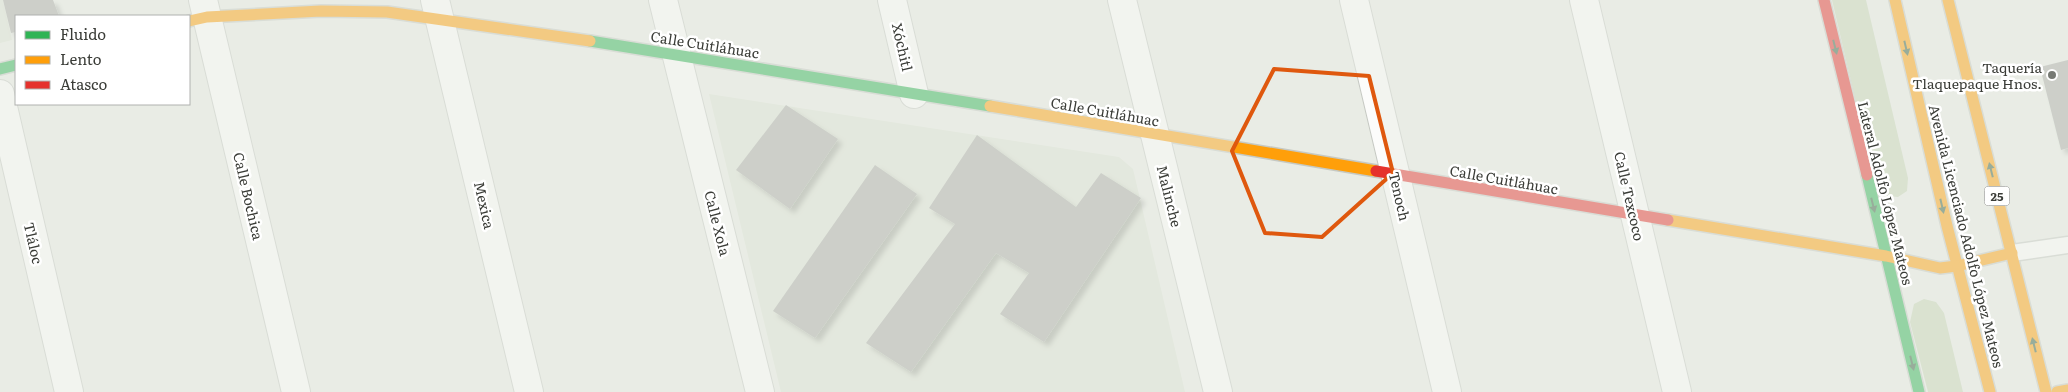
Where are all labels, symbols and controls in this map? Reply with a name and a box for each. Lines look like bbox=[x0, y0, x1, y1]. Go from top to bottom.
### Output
legend bbox=[15, 15, 190, 105]
street label: Xóchitl bbox=[888, 21, 918, 73]
text: Fluido bbox=[60, 22, 106, 45]
street label: Calle Cuitláhuac bbox=[649, 26, 761, 62]
one-way arrow bbox=[1831, 40, 1839, 55]
one-way arrow bbox=[1902, 40, 1910, 55]
text: Lento bbox=[60, 47, 102, 70]
place label: Taquería Tlaquepaque Hnos. bbox=[1912, 57, 2042, 93]
marker: Taquería Tlaquepaque Hnos. bbox=[2046, 69, 2058, 81]
text: Atasco bbox=[60, 72, 107, 95]
street label: Calle Cuitláhuac bbox=[1049, 92, 1161, 130]
street label: Lateral Adolfo López Mateos bbox=[1853, 99, 1919, 287]
street label: Avenida Licenciado Adolfo López Mateos bbox=[1925, 102, 2009, 370]
street label: Calle Texcoco bbox=[1610, 149, 1650, 243]
street label: Calle Bochica bbox=[229, 150, 269, 242]
street label: Calle Cuitláhuac bbox=[1448, 160, 1560, 198]
one-way arrow bbox=[1987, 162, 1995, 177]
street label: Malinche bbox=[1153, 163, 1187, 229]
street label: Tenoch bbox=[1385, 169, 1415, 223]
street label: Mexica bbox=[470, 179, 500, 231]
road number: 25 bbox=[1984, 187, 2010, 206]
street label: Calle Xola bbox=[700, 188, 736, 258]
one-way arrow bbox=[1869, 198, 1877, 213]
one-way arrow bbox=[1938, 198, 1946, 213]
street label: Tláloc bbox=[20, 220, 48, 266]
one-way arrow bbox=[2030, 337, 2038, 352]
one-way arrow bbox=[1908, 356, 1916, 371]

